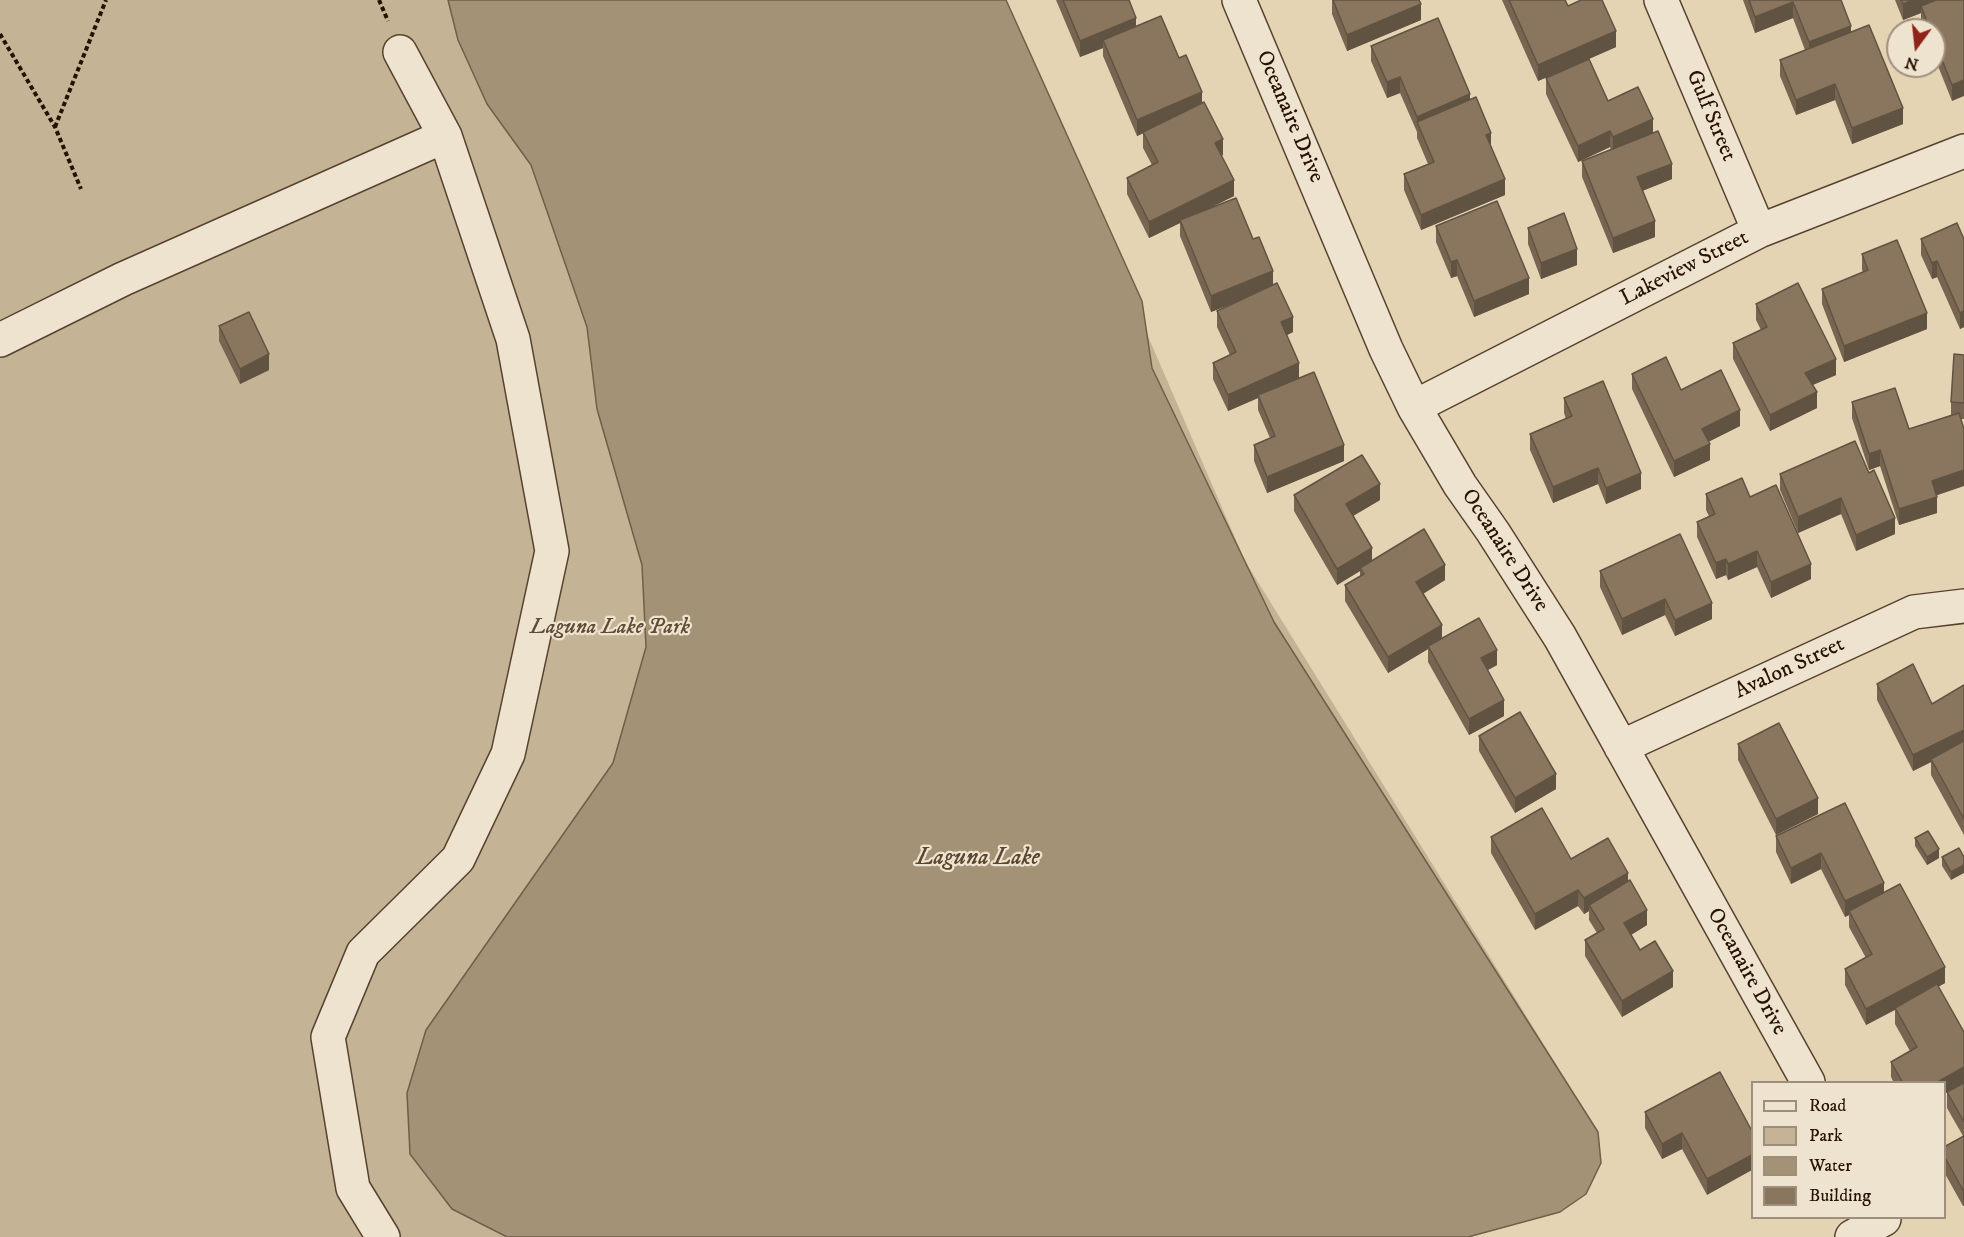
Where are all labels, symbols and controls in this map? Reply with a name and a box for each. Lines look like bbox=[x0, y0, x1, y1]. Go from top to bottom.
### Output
north arrow bbox=[1886, 18, 1946, 78]
street label: Oceanaire Drive bbox=[1249, 47, 1329, 187]
text: N bbox=[1903, 52, 1921, 75]
street label: Gulf Street bbox=[1679, 66, 1741, 166]
street label: Lakeview Street bbox=[1617, 225, 1753, 313]
street label: Oceanaire Drive bbox=[1455, 485, 1553, 617]
park label: Laguna Lake Park bbox=[530, 615, 690, 641]
street label: Avalon Street bbox=[1731, 632, 1849, 706]
water label: Laguna Lake bbox=[916, 845, 1040, 873]
street label: Oceanaire Drive bbox=[1700, 904, 1792, 1040]
legend bbox=[1751, 1081, 1946, 1219]
text: Road bbox=[1809, 1095, 1846, 1117]
text: Park bbox=[1809, 1125, 1843, 1147]
text: Water bbox=[1809, 1155, 1852, 1177]
text: Building bbox=[1809, 1185, 1871, 1207]

